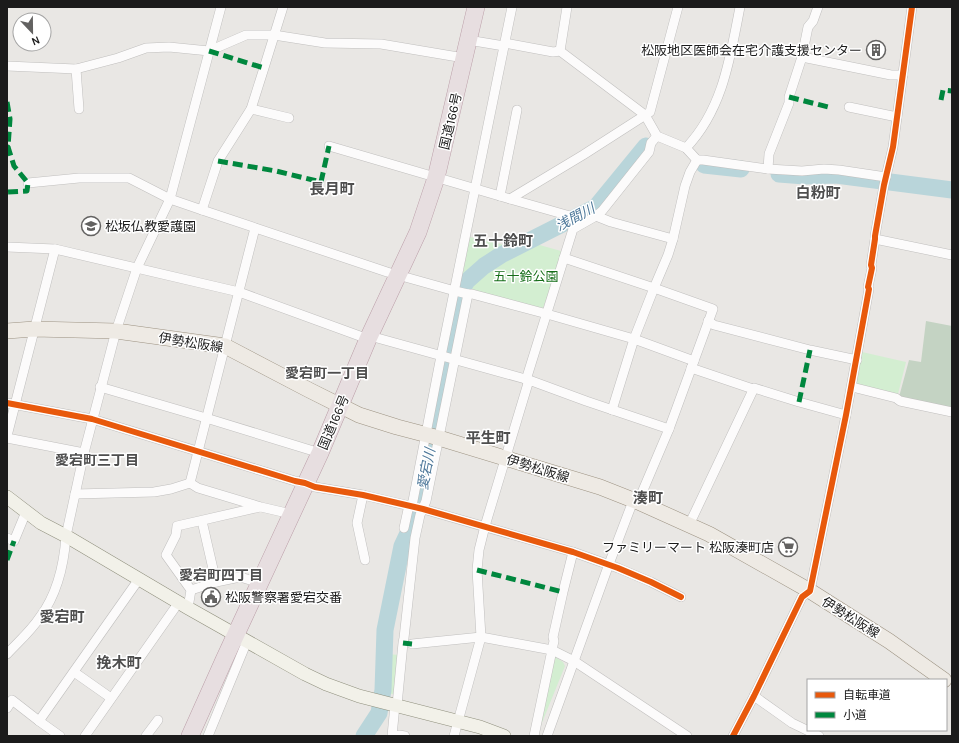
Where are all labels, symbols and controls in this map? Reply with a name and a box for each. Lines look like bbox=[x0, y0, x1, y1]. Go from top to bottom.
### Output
north arrow bbox=[12, 12, 52, 52]
text: N bbox=[29, 33, 42, 48]
building icon: 松阪地区医師会在宅介護支援センター bbox=[865, 39, 887, 61]
place label: 松阪地区医師会在宅介護支援センター bbox=[641, 43, 862, 58]
street label: 国道166号 bbox=[437, 91, 464, 151]
district label: 長月町 bbox=[309, 180, 355, 198]
district label: 白粉町 bbox=[795, 184, 841, 202]
water label: 浅間川 bbox=[553, 199, 600, 235]
school or university icon: 松坂仏教愛護園 bbox=[80, 215, 102, 237]
place label: 松坂仏教愛護園 bbox=[105, 219, 196, 234]
district label: 五十鈴町 bbox=[473, 232, 533, 250]
park label: 五十鈴公園 bbox=[493, 269, 559, 284]
street label: 伊勢松阪線 bbox=[158, 330, 224, 355]
district label: 愛宕町一丁目 bbox=[285, 365, 369, 382]
street label: 国道166号 bbox=[315, 392, 352, 452]
district label: 平生町 bbox=[465, 429, 511, 447]
water label: 愛宕川 bbox=[414, 445, 439, 491]
district label: 愛宕町三丁目 bbox=[55, 452, 139, 469]
street label: 伊勢松阪線 bbox=[505, 452, 571, 485]
district label: 湊町 bbox=[633, 489, 663, 507]
supermarket icon: ファミリーマート 松阪湊町店 bbox=[777, 536, 799, 558]
place label: ファミリーマート 松阪湊町店 bbox=[602, 540, 774, 555]
district label: 愛宕町四丁目 bbox=[179, 567, 263, 584]
public building icon: 松阪警察署愛宕交番 bbox=[200, 586, 222, 608]
place label: 松阪警察署愛宕交番 bbox=[225, 590, 342, 605]
street label: 伊勢松阪線 bbox=[819, 594, 882, 641]
district label: 愛宕町 bbox=[39, 608, 85, 626]
district label: 挽木町 bbox=[96, 654, 142, 672]
legend bbox=[807, 679, 947, 731]
text: 自転車道 bbox=[843, 688, 891, 702]
text: 小道 bbox=[843, 708, 867, 722]

